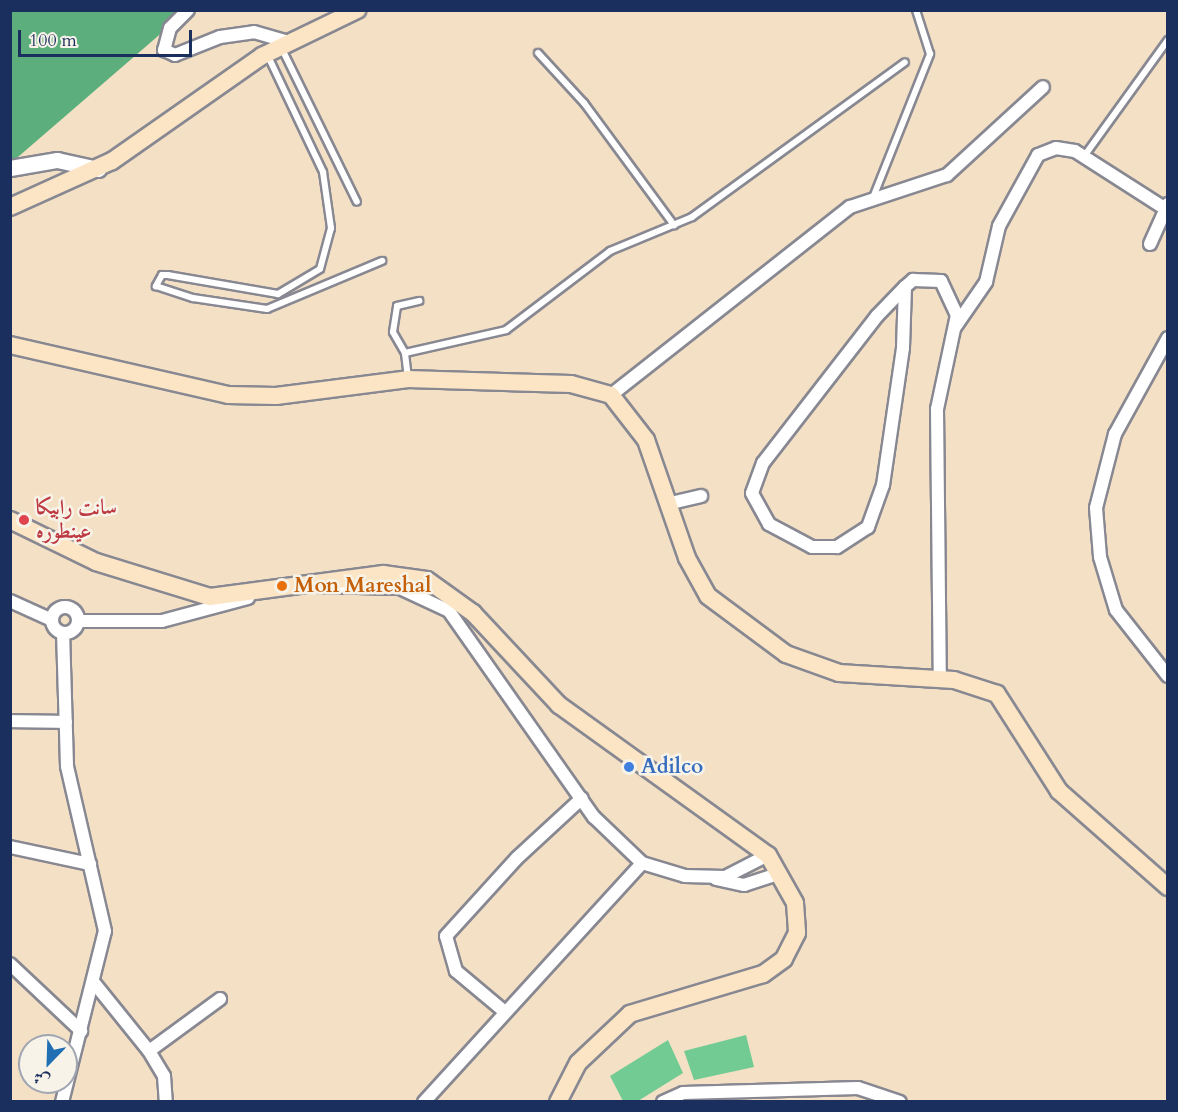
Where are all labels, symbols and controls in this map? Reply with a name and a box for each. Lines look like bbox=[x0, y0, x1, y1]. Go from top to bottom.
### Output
scale bar bbox=[21, 18, 195, 56]
text: 100 m bbox=[29, 28, 77, 53]
place label: سانت رابيكا عينطوره bbox=[36, 495, 117, 545]
marker: سانت رابيكا عينطوره bbox=[17, 513, 31, 527]
place label: Mon Mareshal bbox=[294, 573, 431, 599]
marker: Mon Mareshal bbox=[275, 579, 289, 593]
place label: Adilco bbox=[641, 754, 703, 780]
marker: Adilco bbox=[622, 760, 636, 774]
north arrow bbox=[18, 1034, 78, 1094]
text: ش bbox=[30, 1066, 53, 1092]

